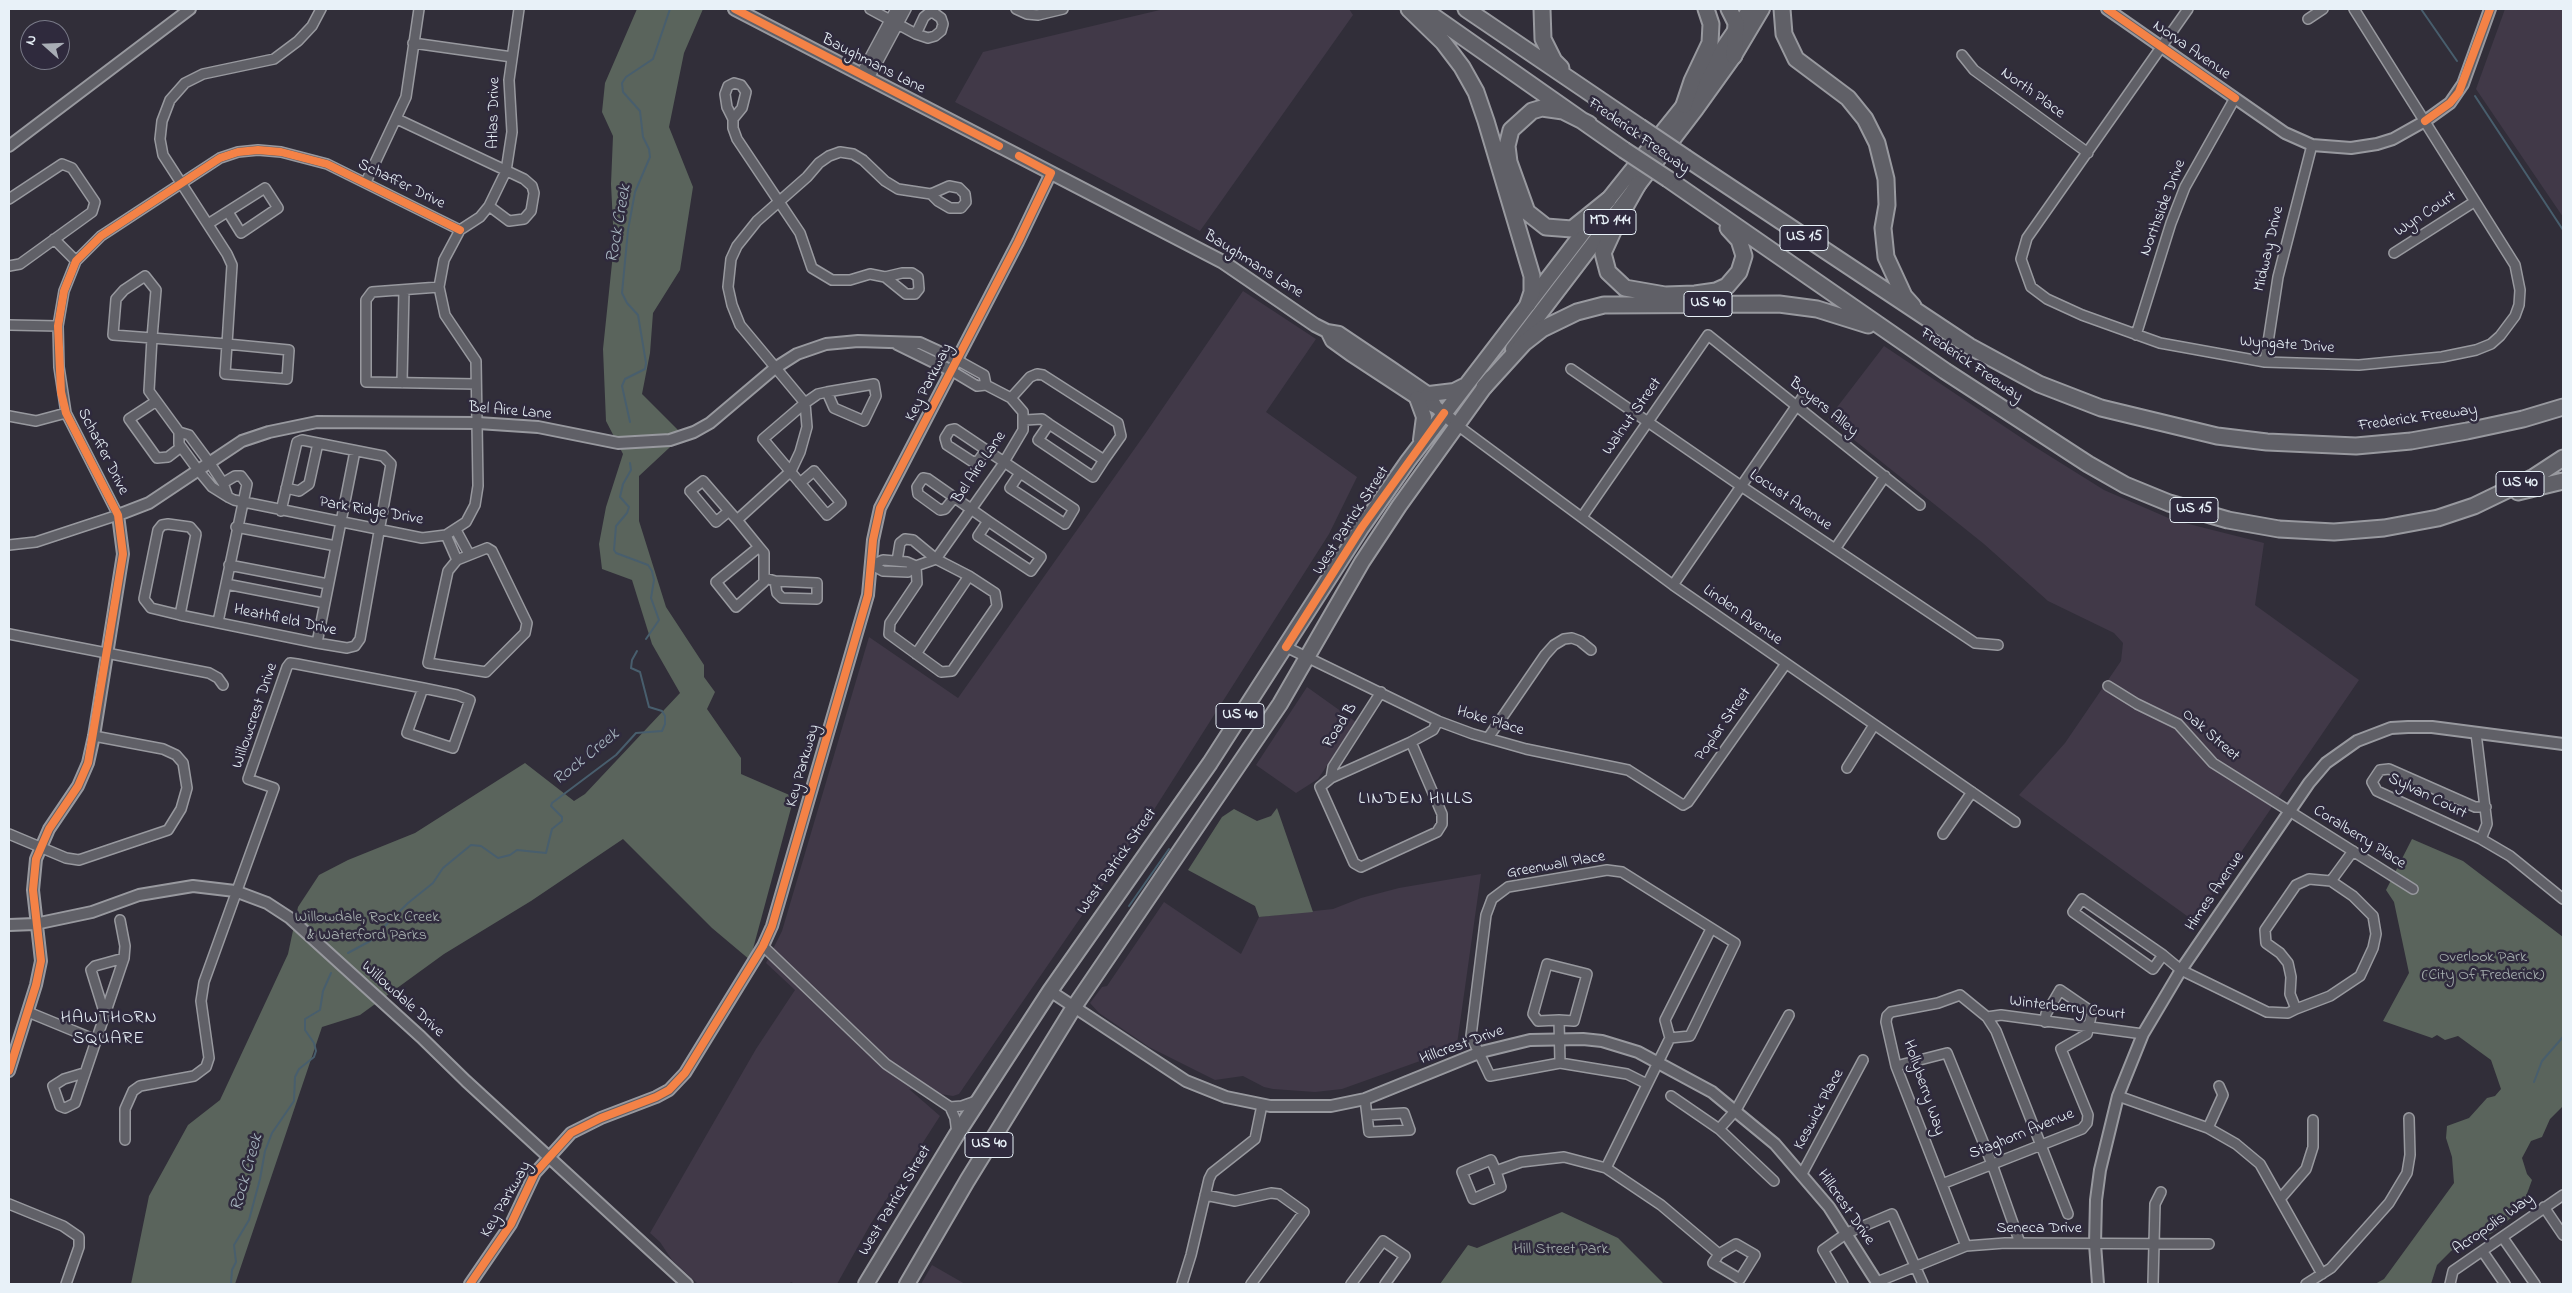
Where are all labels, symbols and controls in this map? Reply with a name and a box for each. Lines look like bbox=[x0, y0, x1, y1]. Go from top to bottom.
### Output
street label: Norva Avenue bbox=[2148, 17, 2234, 85]
north arrow bbox=[20, 20, 70, 70]
street label: Baughmans Lane bbox=[818, 31, 928, 99]
text: N bbox=[20, 32, 43, 48]
street label: North Place bbox=[1996, 64, 2068, 124]
street label: Atlas Drive bbox=[485, 77, 505, 149]
street label: Frederick Freeway bbox=[1583, 95, 1693, 179]
street label: Schaffer Drive bbox=[354, 156, 448, 214]
street label: Northside Drive bbox=[2137, 157, 2191, 259]
water label: Rock Creek bbox=[602, 183, 638, 265]
street label: Wyn Court bbox=[2392, 188, 2460, 242]
street label: Midway Drive bbox=[2251, 204, 2289, 294]
road number: MD 144 bbox=[1584, 210, 1636, 234]
road number: US 15 bbox=[1780, 226, 1828, 250]
street label: Baughmans Lane bbox=[1200, 227, 1306, 303]
road number: US 40 bbox=[1684, 292, 1732, 316]
street label: Frederick Freeway bbox=[1916, 325, 2026, 407]
street label: Wyngate Drive bbox=[2239, 333, 2335, 359]
street label: Key Parkway bbox=[902, 341, 958, 425]
street label: Walnut Street bbox=[1599, 374, 1667, 460]
street label: Boyers Alley bbox=[1784, 374, 1862, 442]
street label: Bel Aire Lane bbox=[468, 399, 552, 425]
street label: Frederick Freeway bbox=[2357, 401, 2479, 437]
street label: Schaffer Drive bbox=[72, 405, 132, 499]
street label: Bel Aire Lane bbox=[949, 428, 1011, 508]
street label: West Patrick Street bbox=[1310, 463, 1394, 579]
street label: Locust Avenue bbox=[1745, 466, 1835, 536]
road number: US 40 bbox=[2496, 472, 2544, 496]
street label: Park Ridge Drive bbox=[317, 493, 425, 531]
road number: US 15 bbox=[2170, 498, 2218, 522]
street label: Linden Avenue bbox=[1699, 582, 1785, 650]
street label: Heathfield Drive bbox=[232, 601, 338, 641]
street label: Willowcrest Drive bbox=[229, 661, 283, 771]
street label: Poplar Street bbox=[1692, 684, 1756, 766]
street label: Road B bbox=[1319, 700, 1363, 752]
street label: Hoke Place bbox=[1454, 703, 1526, 741]
road number: US 40 bbox=[1216, 704, 1264, 728]
street label: Oak Street bbox=[2177, 706, 2243, 766]
street label: Key Parkway bbox=[783, 723, 825, 809]
water label: Rock Creek bbox=[549, 725, 625, 791]
street label: Sylvan Court bbox=[2385, 770, 2469, 824]
district label: LINDEN HILLS bbox=[1357, 789, 1475, 811]
street label: Coralberry Place bbox=[2309, 802, 2409, 874]
street label: West Patrick Street bbox=[1074, 805, 1162, 919]
street label: Greenwall Place bbox=[1505, 848, 1607, 884]
street label: Himes Avenue bbox=[2182, 849, 2250, 935]
park label: Willowdale, Rock Creek & Waterford Parks bbox=[295, 908, 439, 946]
park label: Overlook Park (City Of Frederick) bbox=[2422, 948, 2544, 986]
street label: Willowdale Drive bbox=[357, 958, 447, 1042]
street label: Winterberry Court bbox=[2008, 992, 2126, 1026]
district label: HAWTHORN SQUARE bbox=[59, 1008, 159, 1050]
street label: Hillcrest Drive bbox=[1418, 1022, 1506, 1070]
street label: Hollyberry Way bbox=[1898, 1038, 1948, 1138]
street label: Keswick Place bbox=[1791, 1066, 1849, 1154]
street label: Staghorn Avenue bbox=[1967, 1105, 2077, 1165]
water label: Rock Creek bbox=[227, 1132, 269, 1214]
road number: US 40 bbox=[965, 1132, 1013, 1158]
street label: West Patrick Street bbox=[855, 1142, 937, 1260]
street label: Key Parkway bbox=[477, 1158, 537, 1242]
street label: Hillcrest Drive bbox=[1812, 1167, 1878, 1249]
street label: Acropolis Way bbox=[2450, 1190, 2538, 1260]
street label: Seneca Drive bbox=[1996, 1219, 2082, 1239]
park label: Hill Street Park bbox=[1514, 1240, 1608, 1260]

